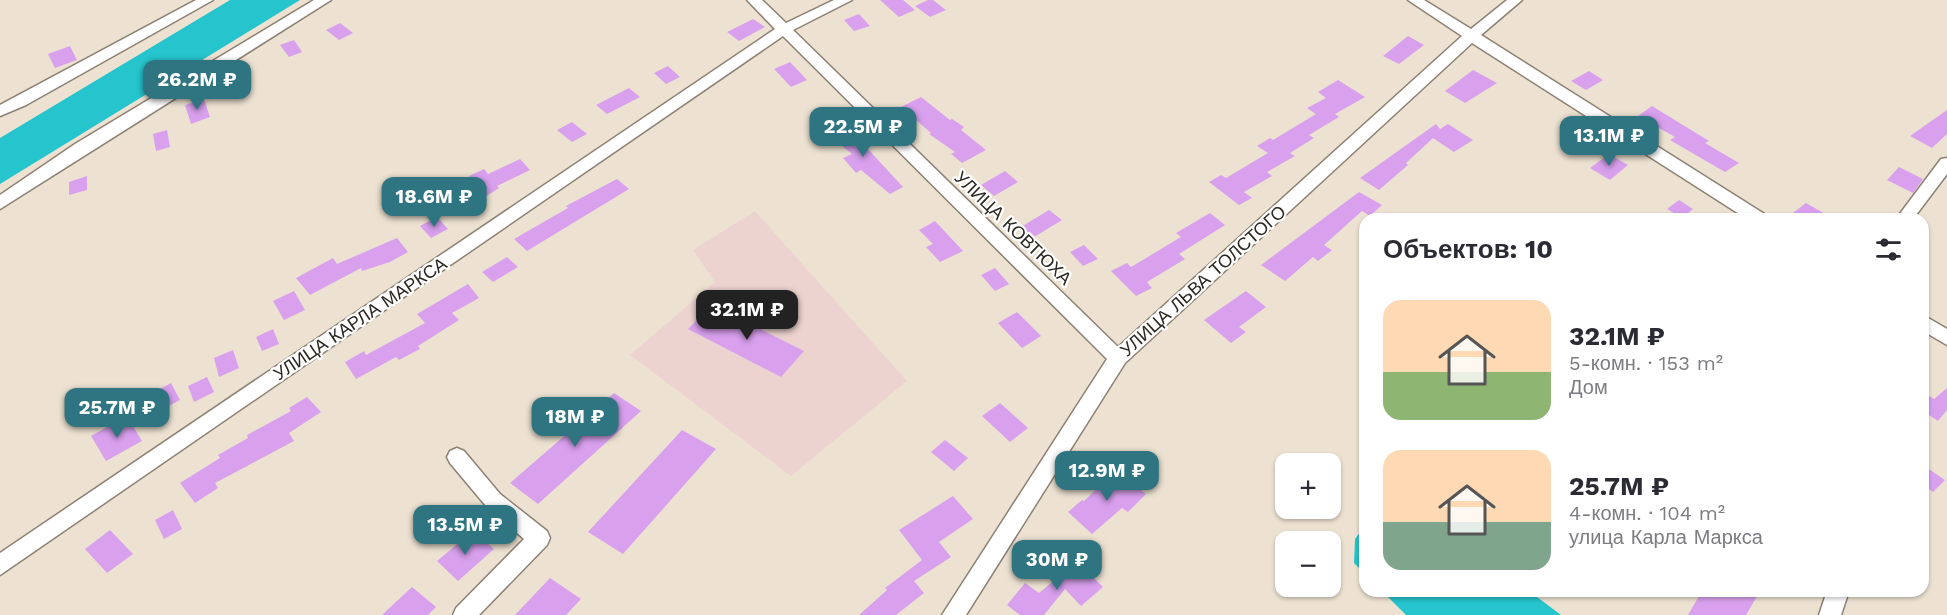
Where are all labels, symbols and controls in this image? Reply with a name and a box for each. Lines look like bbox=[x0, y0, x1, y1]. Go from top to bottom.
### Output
pin: 26.2M ₽ bbox=[142, 60, 252, 111]
text: 26.2M ₽ bbox=[157, 67, 237, 91]
pin: 22.5M ₽ bbox=[808, 107, 918, 158]
text: 22.5M ₽ bbox=[824, 114, 902, 138]
pin: 13.1M ₽ bbox=[1554, 116, 1664, 167]
text: 13.1M ₽ bbox=[1574, 123, 1644, 147]
street label: УЛИЦА КОВТЮХА bbox=[950, 166, 1076, 289]
pin: 18.6M ₽ bbox=[379, 177, 489, 228]
text: 18.6M ₽ bbox=[396, 184, 472, 208]
street label: УЛИЦА ЛЬВА ТОЛСТОГО bbox=[1116, 201, 1290, 360]
icon: filters bbox=[1872, 233, 1905, 266]
text: Объектов: 10 bbox=[1383, 234, 1553, 264]
street label: УЛИЦА КАРЛА МАРКСА bbox=[269, 253, 450, 384]
pin: 32.1M ₽ bbox=[692, 290, 802, 341]
text: 32.1M ₽ bbox=[710, 297, 784, 321]
text: 32.1M ₽ bbox=[1569, 321, 1665, 351]
icon: home bbox=[1431, 324, 1503, 396]
text: 5-комн. · 153 m² bbox=[1569, 351, 1723, 375]
text: Дом bbox=[1569, 375, 1608, 399]
pin: 25.7M ₽ bbox=[62, 388, 172, 439]
text: 25.7M ₽ bbox=[79, 395, 155, 419]
pin: 18M ₽ bbox=[533, 397, 617, 448]
text: 18M ₽ bbox=[546, 404, 604, 428]
pin: 12.9M ₽ bbox=[1052, 451, 1162, 502]
map controls bbox=[1275, 453, 1341, 597]
button: + bbox=[1275, 453, 1341, 519]
text: 12.9M ₽ bbox=[1069, 458, 1145, 482]
text: 25.7M ₽ bbox=[1569, 471, 1669, 501]
icon: home bbox=[1431, 474, 1503, 546]
text: 4-комн. · 104 m² bbox=[1569, 501, 1725, 525]
pin: 13.5M ₽ bbox=[410, 505, 520, 556]
text: 13.5M ₽ bbox=[427, 512, 503, 536]
text: улица Карла Маркса bbox=[1569, 525, 1763, 549]
button: − bbox=[1275, 531, 1341, 597]
pin: 30M ₽ bbox=[1015, 540, 1099, 591]
text: 30M ₽ bbox=[1026, 547, 1088, 571]

